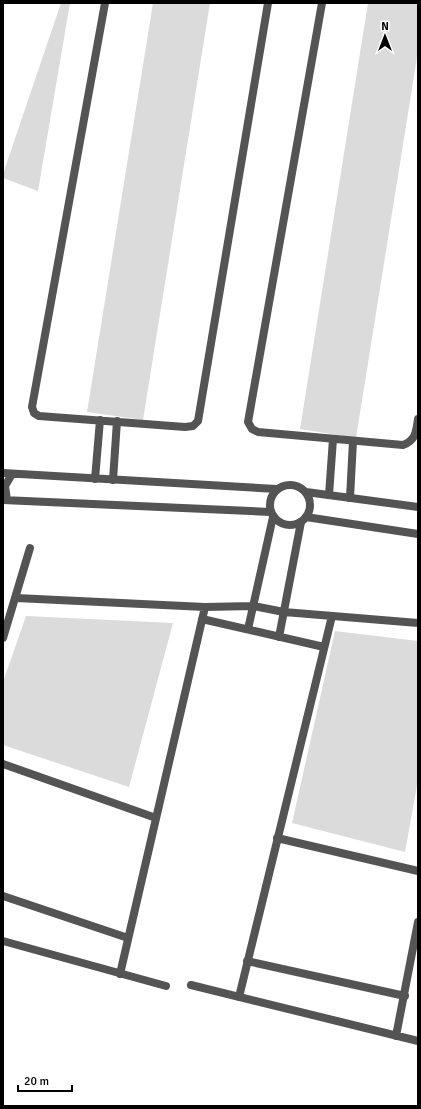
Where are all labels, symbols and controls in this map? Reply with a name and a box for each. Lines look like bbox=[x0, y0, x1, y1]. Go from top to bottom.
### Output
north arrow bbox=[365, 16, 405, 56]
text: N bbox=[381, 20, 389, 33]
scale bar bbox=[18, 1067, 72, 1093]
text: 20 m bbox=[24, 1074, 49, 1089]

